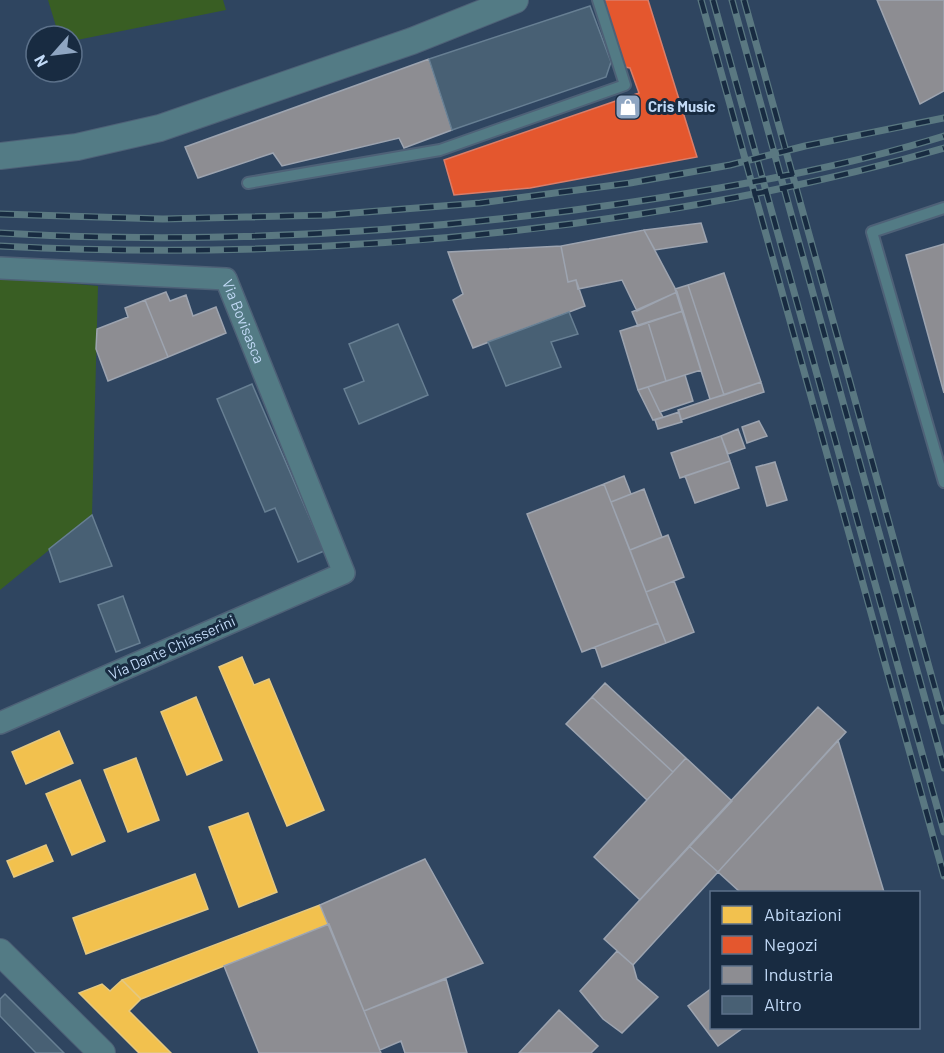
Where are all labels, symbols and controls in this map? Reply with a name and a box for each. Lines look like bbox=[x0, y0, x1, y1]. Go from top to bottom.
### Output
north arrow bbox=[24, 24, 84, 84]
text: N bbox=[29, 52, 51, 70]
shop icon: Cris Music bbox=[613, 92, 643, 122]
place label: Cris Music bbox=[648, 97, 716, 115]
street label: Via Bovisasca bbox=[219, 276, 269, 366]
street label: Via Dante Chiasserini bbox=[106, 611, 238, 683]
legend bbox=[710, 891, 920, 1029]
text: Abitazioni bbox=[764, 903, 842, 925]
text: Negozi bbox=[764, 933, 818, 955]
text: Industria bbox=[764, 963, 833, 985]
text: Altro bbox=[764, 993, 802, 1015]

